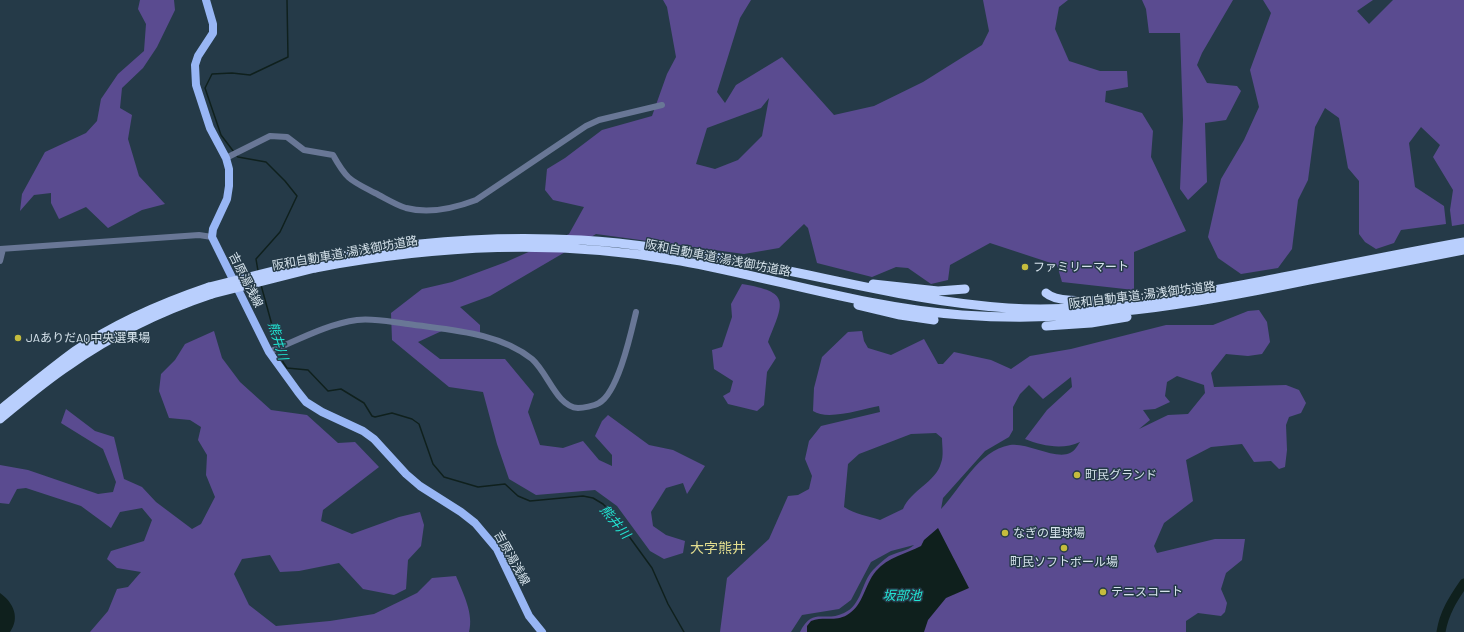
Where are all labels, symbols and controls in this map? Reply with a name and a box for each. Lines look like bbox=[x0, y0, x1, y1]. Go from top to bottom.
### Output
street label: 阪和自動車道;湯浅御坊道路 bbox=[271, 233, 419, 273]
street label: 阪和自動車道;湯浅御坊道路 bbox=[644, 237, 792, 279]
street label: 吉原湯浅線 bbox=[226, 250, 266, 310]
place label: ファミリーマート bbox=[1033, 260, 1129, 274]
marker: ファミリーマート bbox=[1020, 262, 1030, 272]
street label: 阪和自動車道;湯浅御坊道路 bbox=[1068, 279, 1216, 311]
water label: 熊井川 bbox=[265, 320, 291, 362]
place label: JAありだAQ中央選果場 bbox=[26, 331, 150, 345]
marker: JAありだAQ中央選果場 bbox=[13, 333, 23, 343]
place label: 町民グランド bbox=[1085, 468, 1157, 482]
marker: 町民グランド bbox=[1072, 470, 1082, 480]
water label: 熊井川 bbox=[596, 502, 634, 542]
place label: なぎの里球場 bbox=[1013, 526, 1085, 540]
street label: 吉原湯浅線 bbox=[491, 528, 533, 588]
marker: なぎの里球場 bbox=[1000, 528, 1010, 538]
district label: 大字熊井 bbox=[690, 540, 746, 556]
marker: 町民ソフトボール場 bbox=[1059, 543, 1069, 553]
place label: 町民ソフトボール場 bbox=[1010, 555, 1118, 569]
place label: テニスコート bbox=[1111, 585, 1183, 599]
marker: テニスコート bbox=[1098, 587, 1108, 597]
water label: 坂部池 bbox=[883, 588, 921, 604]

